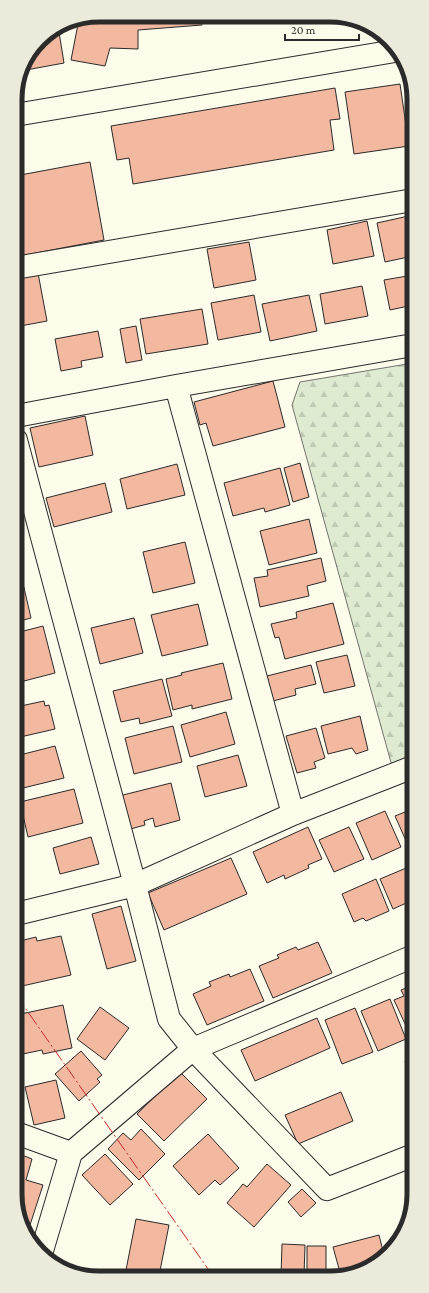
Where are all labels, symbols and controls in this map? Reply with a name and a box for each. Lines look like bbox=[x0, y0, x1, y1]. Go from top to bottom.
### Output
scale bar bbox=[285, 16, 359, 42]
text: 20 m bbox=[291, 23, 316, 37]

